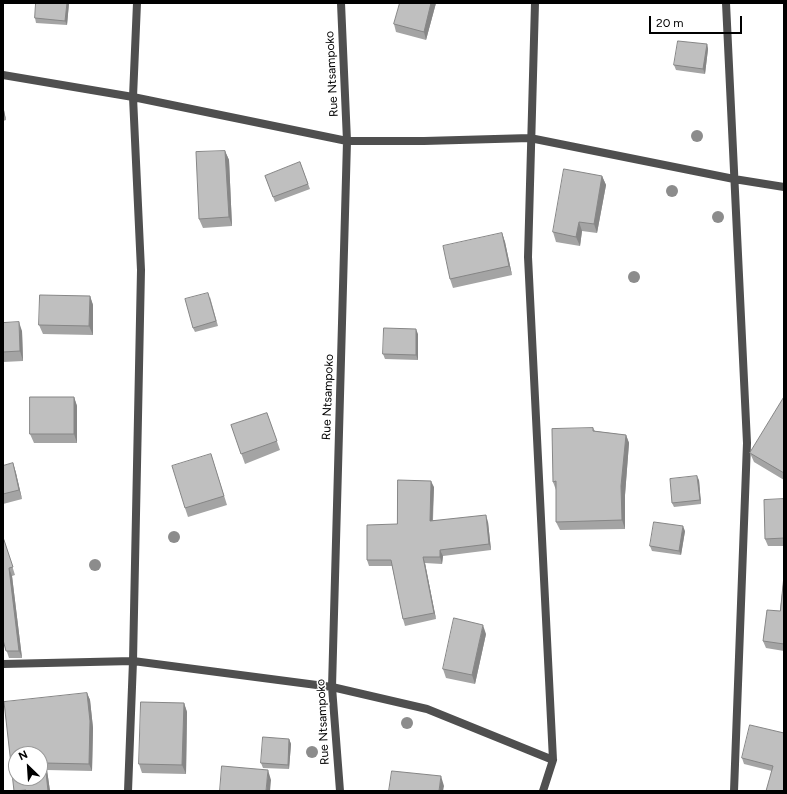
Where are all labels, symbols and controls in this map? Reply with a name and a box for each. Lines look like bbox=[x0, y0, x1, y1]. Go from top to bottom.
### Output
scale bar bbox=[651, 8, 744, 34]
text: 20 m bbox=[656, 16, 684, 30]
street label: Rue Ntsampoko bbox=[323, 31, 341, 117]
street label: Rue Ntsampoko bbox=[319, 354, 337, 440]
street label: Rue Ntsampoko bbox=[314, 679, 332, 765]
north arrow bbox=[8, 746, 48, 786]
text: N bbox=[17, 748, 30, 763]

